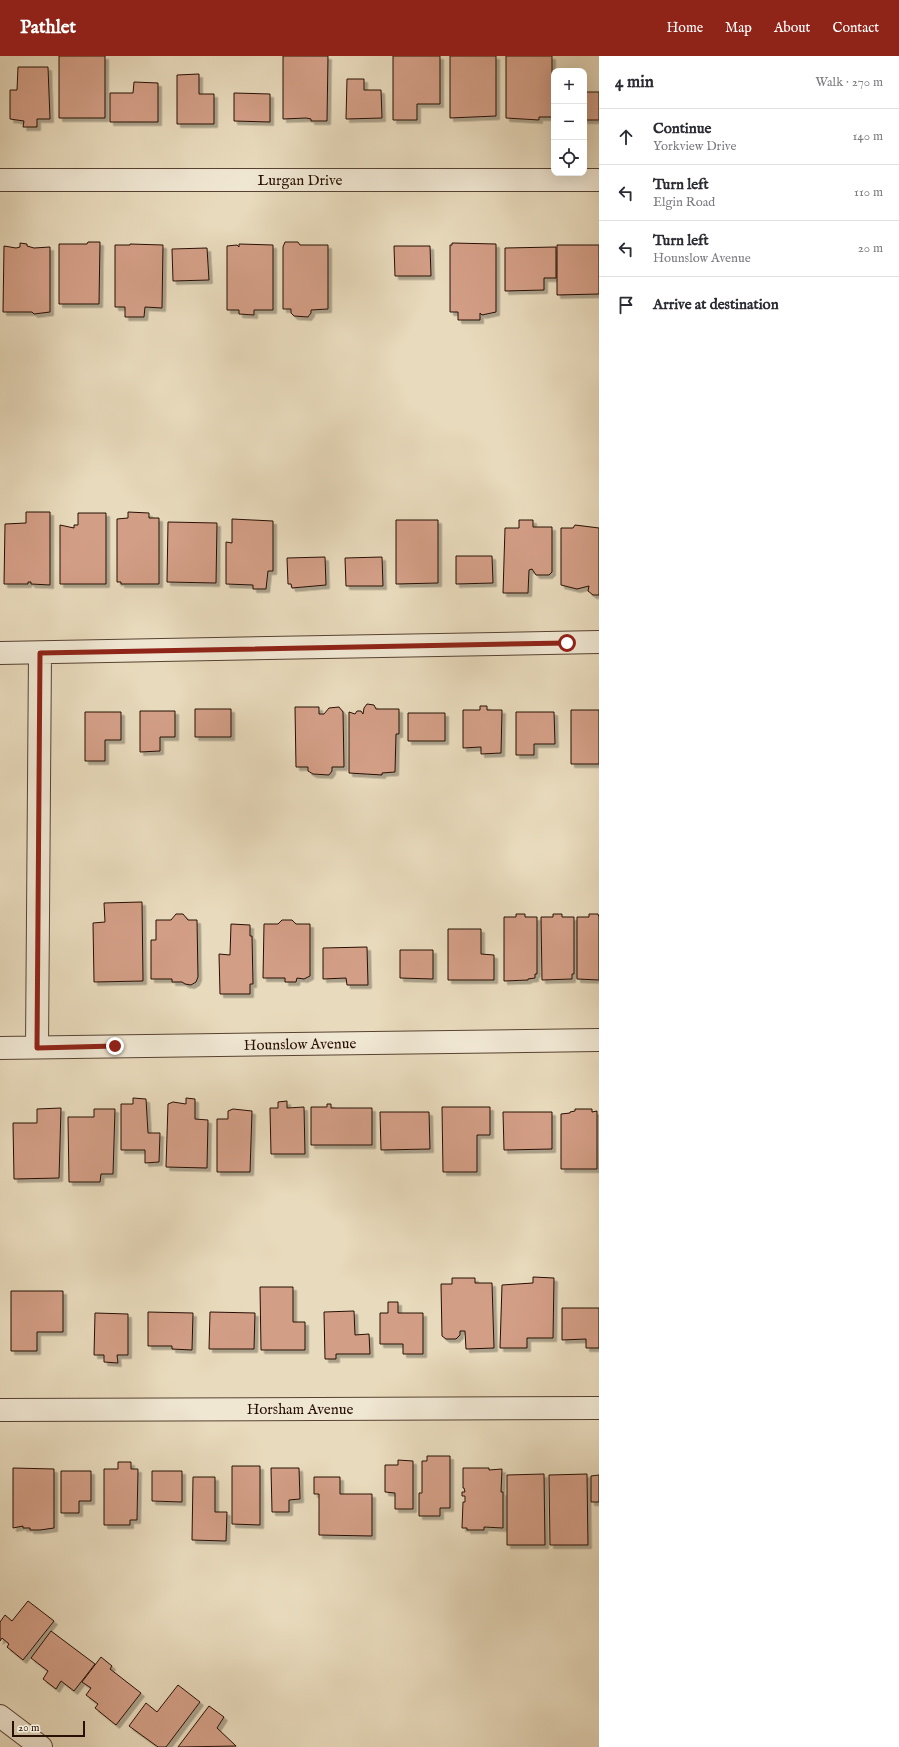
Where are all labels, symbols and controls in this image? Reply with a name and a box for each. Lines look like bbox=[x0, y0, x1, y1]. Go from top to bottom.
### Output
text: Pathlet bbox=[20, 16, 76, 40]
text: Home bbox=[667, 19, 703, 37]
text: Map bbox=[725, 19, 752, 37]
text: About bbox=[774, 19, 810, 37]
text: Contact bbox=[832, 19, 879, 37]
map controls bbox=[551, 68, 587, 176]
button: + bbox=[551, 68, 587, 104]
text: 4 min bbox=[615, 72, 654, 93]
text: Walk · 270 m bbox=[815, 74, 883, 91]
button: − bbox=[551, 104, 587, 140]
text: Continue bbox=[653, 119, 711, 138]
icon: ahead bbox=[615, 126, 637, 148]
text: 140 m bbox=[853, 128, 883, 145]
text: Yorkview Drive bbox=[653, 138, 736, 155]
button: locate bbox=[551, 140, 587, 176]
street label: Lurgan Drive bbox=[258, 171, 342, 190]
text: Turn left bbox=[653, 175, 709, 194]
icon: left bbox=[615, 182, 637, 204]
text: 110 m bbox=[854, 184, 883, 201]
text: Elgin Road bbox=[653, 194, 715, 211]
text: Turn left bbox=[653, 231, 709, 250]
icon: left bbox=[615, 238, 637, 260]
text: 20 m bbox=[858, 240, 883, 257]
text: Hounslow Avenue bbox=[653, 250, 751, 267]
icon: arrive bbox=[615, 294, 637, 316]
text: Arrive at destination bbox=[653, 295, 779, 314]
route start bbox=[558, 634, 576, 652]
street label: Hounslow Avenue bbox=[244, 1034, 357, 1055]
route end bbox=[106, 1037, 124, 1055]
street label: Horsham Avenue bbox=[247, 1400, 353, 1419]
scale bar bbox=[12, 1719, 85, 1738]
text: 20 m bbox=[18, 1721, 39, 1735]

